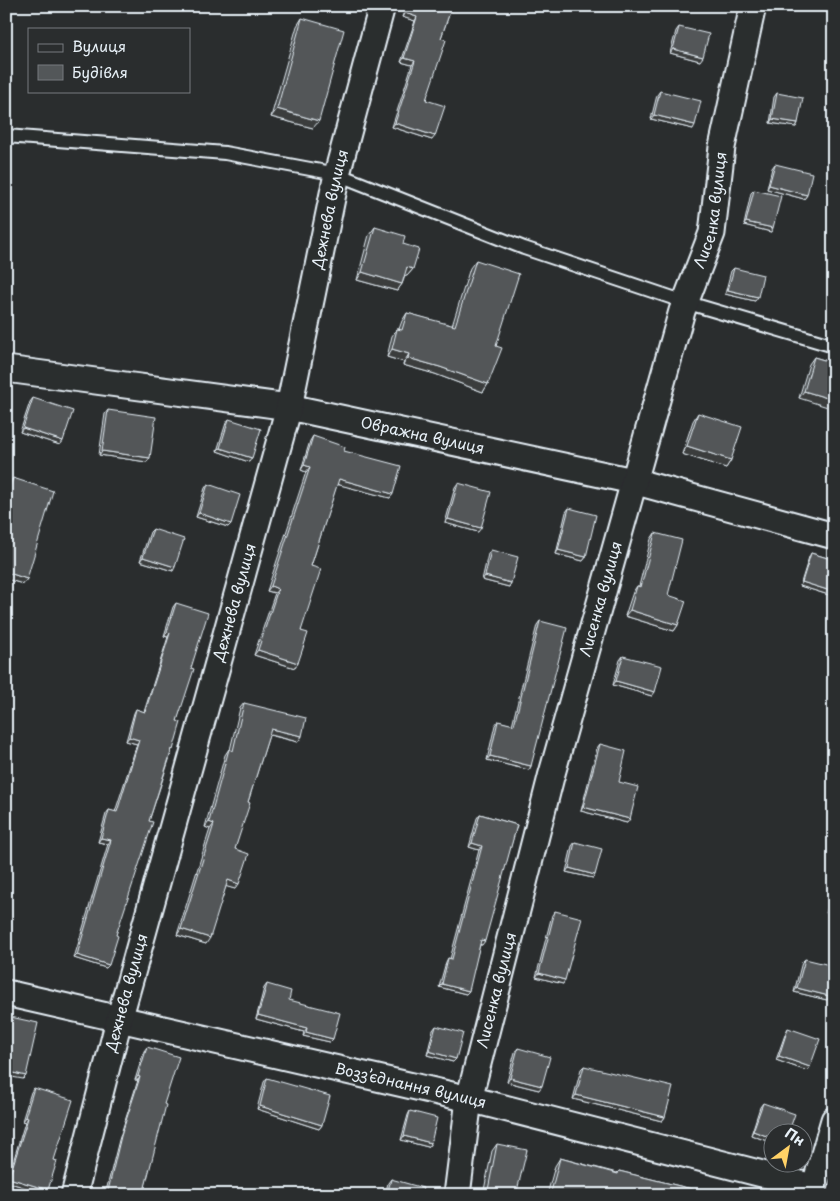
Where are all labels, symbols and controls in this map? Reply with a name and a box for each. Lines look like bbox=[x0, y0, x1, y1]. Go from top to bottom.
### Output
legend bbox=[28, 28, 190, 92]
text: Вулиця bbox=[72, 34, 126, 57]
text: Будівля bbox=[72, 60, 128, 83]
street label: Дежнева вулиця bbox=[305, 146, 353, 272]
street label: Лисенка вулиця bbox=[687, 150, 731, 271]
street label: Овражна вулиця bbox=[359, 410, 487, 459]
street label: Лисенка вулиця bbox=[572, 538, 627, 659]
street label: Дежнева вулиця bbox=[206, 540, 261, 665]
street label: Лисенка вулиця bbox=[469, 929, 521, 1050]
street label: Дежнева вулиця bbox=[98, 931, 152, 1055]
street label: Возз’єднання вулиця bbox=[333, 1056, 489, 1113]
text: Пн bbox=[781, 1122, 809, 1151]
north arrow bbox=[762, 1124, 812, 1174]

